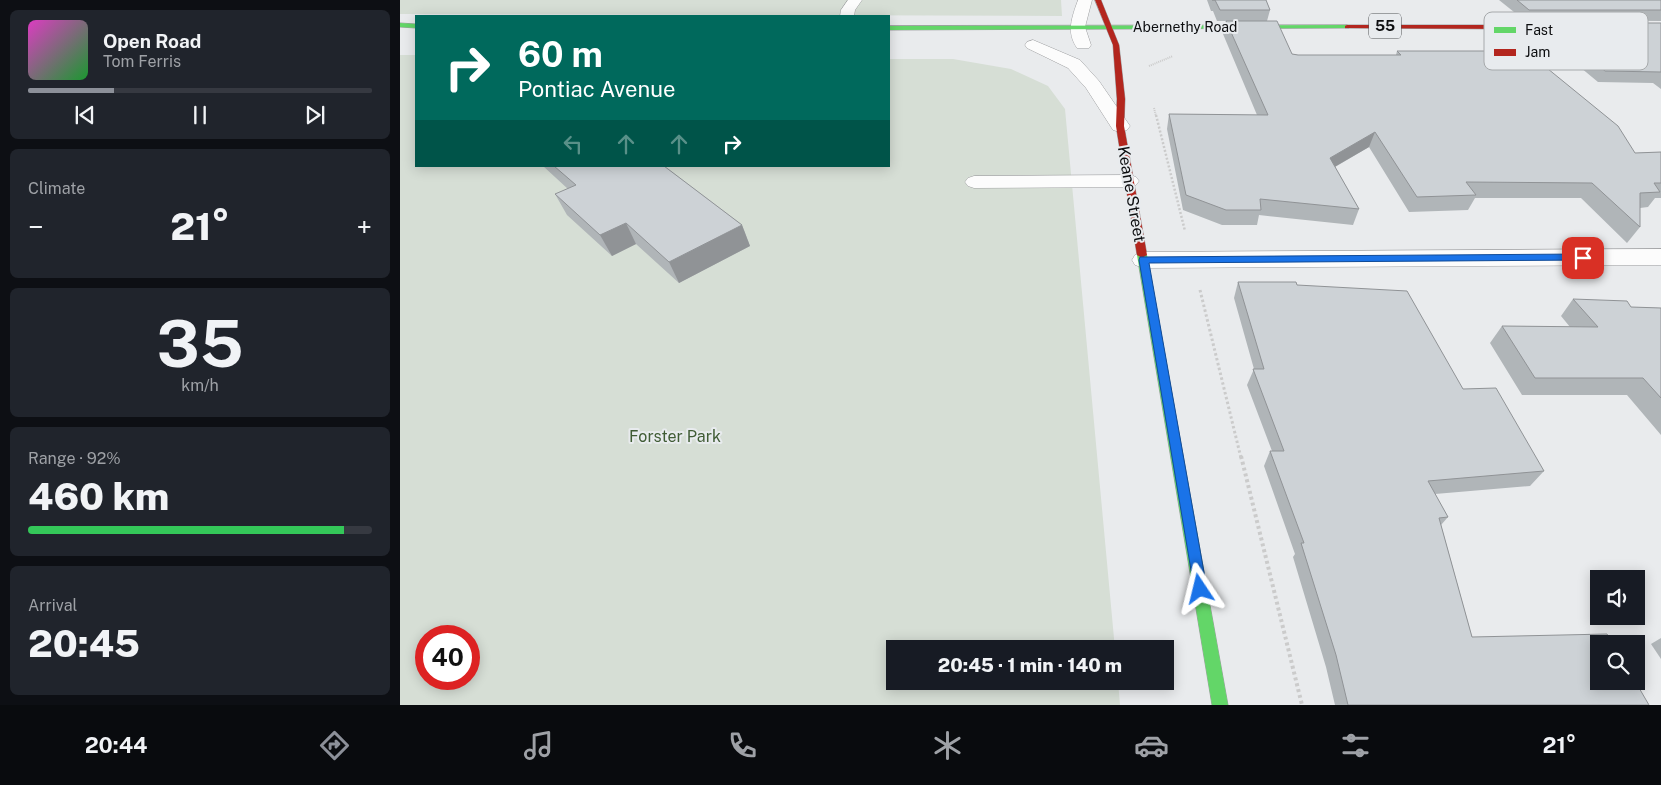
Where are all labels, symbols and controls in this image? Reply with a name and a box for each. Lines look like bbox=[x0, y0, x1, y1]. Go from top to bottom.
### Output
legend bbox=[1484, 12, 1648, 70]
road number: 55 bbox=[1369, 14, 1401, 38]
street label: Abernethy Road bbox=[1133, 19, 1237, 35]
text: Fast bbox=[1525, 22, 1553, 38]
text: Open Road bbox=[103, 30, 201, 52]
text: 60 m bbox=[518, 34, 603, 75]
icon: right bbox=[435, 35, 500, 100]
text: Jam bbox=[1525, 44, 1550, 60]
text: Tom Ferris bbox=[103, 52, 181, 71]
text: Pontiac Avenue bbox=[518, 76, 675, 102]
icon: previous bbox=[71, 101, 99, 129]
icon: pause bbox=[186, 101, 214, 129]
icon: next bbox=[301, 101, 329, 129]
icon: left bbox=[559, 130, 587, 158]
icon: ahead bbox=[612, 130, 640, 158]
icon: ahead bbox=[665, 130, 693, 158]
icon: right bbox=[718, 130, 746, 158]
street label: Keane Street bbox=[1114, 145, 1149, 244]
text: Climate bbox=[28, 179, 85, 198]
text: 21° bbox=[170, 204, 230, 249]
text: − bbox=[28, 210, 44, 243]
text: + bbox=[356, 210, 372, 243]
pin bbox=[1562, 237, 1604, 279]
icon: arrive bbox=[1569, 244, 1597, 272]
text: 35 bbox=[156, 305, 244, 382]
text: km/h bbox=[181, 376, 219, 395]
park label: Forster Park bbox=[629, 427, 721, 446]
text: Range · 92% bbox=[28, 449, 121, 468]
text: 460 km bbox=[28, 474, 169, 519]
position arrow bbox=[1173, 562, 1225, 614]
map controls bbox=[1590, 570, 1645, 690]
button: sound bbox=[1590, 570, 1645, 625]
text: Arrival bbox=[28, 596, 77, 615]
text: 20:45 bbox=[28, 621, 140, 666]
speed limit sign: 40 bbox=[415, 625, 480, 690]
button: search bbox=[1590, 635, 1645, 690]
text: 20:45 · 1 min · 140 m bbox=[938, 654, 1122, 676]
icon: directions bbox=[317, 728, 352, 763]
icon: music bbox=[521, 728, 556, 763]
icon: phone bbox=[725, 728, 760, 763]
icon: climate bbox=[930, 728, 965, 763]
icon: car bbox=[1134, 728, 1169, 763]
icon: filters bbox=[1338, 728, 1373, 763]
text: 20:44 bbox=[85, 732, 148, 758]
text: 21° bbox=[1542, 732, 1576, 758]

